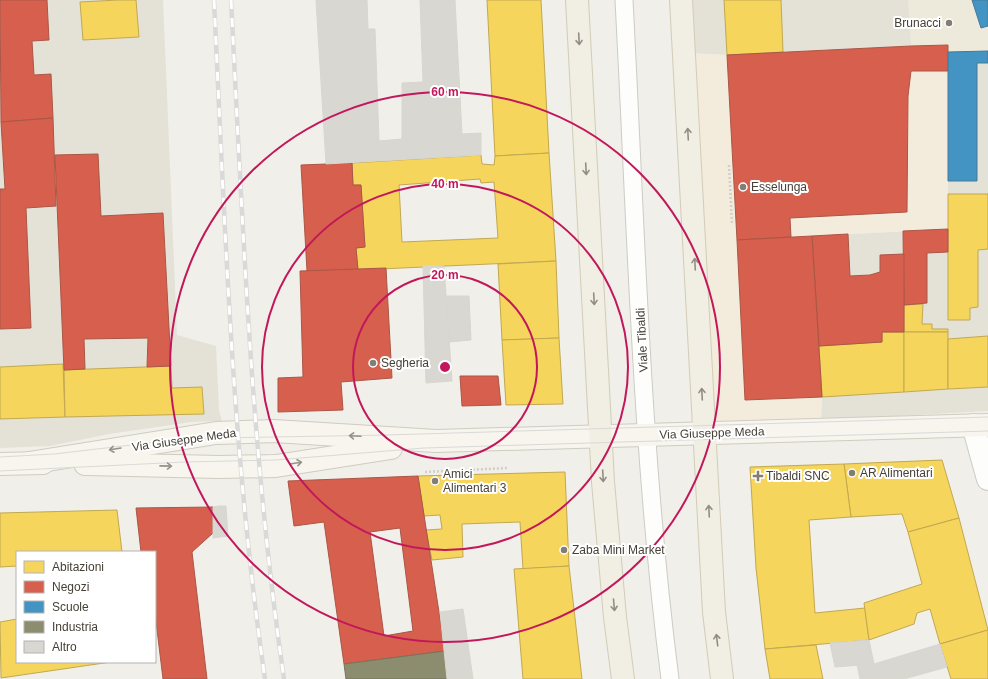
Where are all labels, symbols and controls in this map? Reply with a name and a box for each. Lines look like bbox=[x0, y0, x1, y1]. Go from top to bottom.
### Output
place label: Brunacci bbox=[894, 16, 941, 30]
marker: Brunacci bbox=[944, 18, 954, 28]
one-way arrow bbox=[576, 32, 583, 45]
text: 60 m bbox=[431, 85, 459, 99]
one-way arrow bbox=[685, 128, 692, 141]
one-way arrow bbox=[583, 162, 590, 175]
text: 40 m bbox=[431, 177, 459, 191]
place label: Esselunga bbox=[751, 180, 807, 194]
marker: Esselunga bbox=[738, 182, 748, 192]
one-way arrow bbox=[691, 258, 699, 271]
text: 20 m bbox=[431, 268, 459, 282]
one-way arrow bbox=[590, 292, 597, 305]
street label: Viale Tibaldi bbox=[633, 307, 651, 373]
place label: Segheria bbox=[381, 356, 429, 370]
marker: Segheria bbox=[368, 358, 378, 368]
centre of rings bbox=[438, 360, 452, 374]
one-way arrow bbox=[698, 388, 705, 401]
street label: Via Giuseppe Meda bbox=[659, 424, 765, 442]
street label: Via Giuseppe Meda bbox=[131, 426, 237, 454]
one-way arrow bbox=[349, 433, 362, 440]
one-way arrow bbox=[108, 445, 121, 453]
one-way arrow bbox=[289, 459, 302, 467]
one-way arrow bbox=[159, 462, 172, 470]
place label: AR Alimentari bbox=[860, 466, 933, 480]
place label: Amici Alimentari 3 bbox=[443, 467, 507, 495]
marker: AR Alimentari bbox=[847, 468, 857, 478]
one-way arrow bbox=[600, 469, 607, 482]
place label: Tibaldi SNC bbox=[766, 469, 830, 483]
marker: Tibaldi SNC bbox=[753, 471, 763, 481]
marker: Amici Alimentari 3 bbox=[430, 476, 440, 486]
one-way arrow bbox=[705, 505, 712, 518]
place label: Zaba Mini Market bbox=[572, 543, 665, 557]
marker: Zaba Mini Market bbox=[559, 545, 569, 555]
legend bbox=[16, 551, 156, 663]
text: Abitazioni bbox=[52, 560, 104, 574]
text: Negozi bbox=[52, 580, 89, 594]
one-way arrow bbox=[610, 598, 618, 611]
text: Scuole bbox=[52, 600, 89, 614]
text: Industria bbox=[52, 620, 98, 634]
one-way arrow bbox=[713, 634, 721, 647]
text: Altro bbox=[52, 640, 77, 654]

